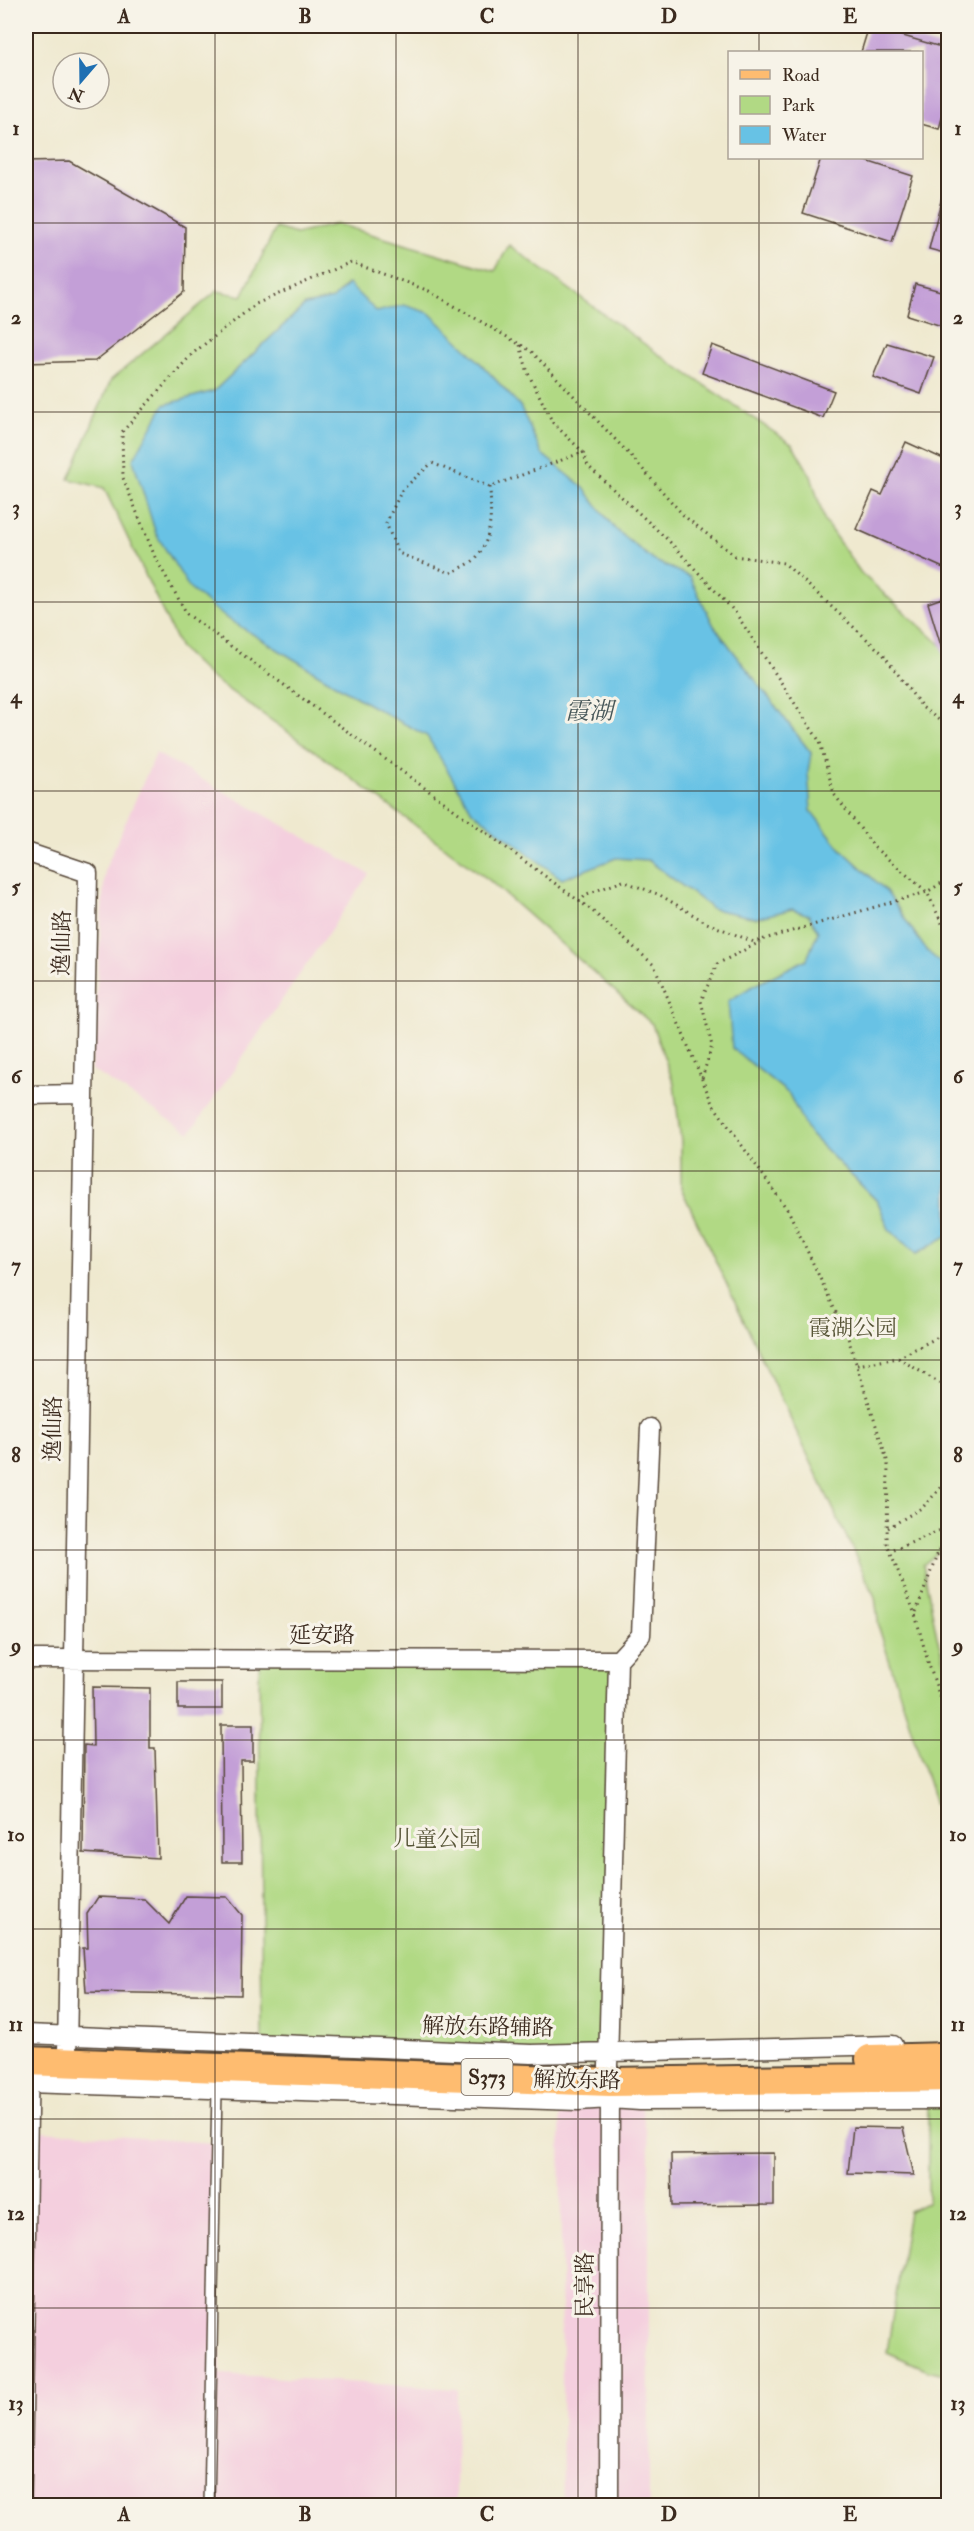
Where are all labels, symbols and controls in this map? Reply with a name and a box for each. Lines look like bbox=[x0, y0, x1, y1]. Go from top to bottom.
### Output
text: A bbox=[117, 4, 131, 29]
text: B bbox=[298, 4, 312, 29]
text: C bbox=[480, 4, 494, 29]
text: D bbox=[661, 4, 677, 29]
text: E bbox=[843, 4, 858, 29]
north arrow bbox=[51, 51, 111, 111]
legend bbox=[728, 51, 923, 159]
text: Road bbox=[782, 64, 820, 87]
text: N bbox=[65, 82, 87, 106]
text: Park bbox=[782, 94, 815, 117]
text: 1 bbox=[12, 116, 20, 141]
text: 1 bbox=[954, 116, 962, 141]
text: Water bbox=[781, 124, 826, 147]
text: 2 bbox=[11, 305, 21, 330]
text: 2 bbox=[953, 305, 963, 330]
text: 3 bbox=[12, 495, 20, 520]
text: 3 bbox=[954, 495, 962, 520]
text: 4 bbox=[10, 684, 23, 709]
text: 4 bbox=[952, 684, 965, 709]
water label: 霞湖 bbox=[565, 696, 617, 727]
text: 5 bbox=[12, 874, 22, 899]
text: 5 bbox=[954, 874, 964, 899]
street label: 逸仙路 bbox=[47, 910, 77, 976]
text: 6 bbox=[11, 1064, 23, 1089]
text: 6 bbox=[953, 1064, 965, 1089]
text: 7 bbox=[11, 1253, 21, 1278]
text: 7 bbox=[953, 1253, 963, 1278]
park label: 霞湖公园 bbox=[809, 1314, 897, 1342]
street label: 逸仙路 bbox=[38, 1396, 68, 1462]
text: 8 bbox=[11, 1443, 21, 1468]
text: 8 bbox=[953, 1443, 963, 1468]
street label: 延安路 bbox=[289, 1621, 355, 1649]
text: 9 bbox=[9, 1633, 21, 1658]
text: 9 bbox=[951, 1633, 963, 1658]
text: 10 bbox=[7, 1822, 25, 1847]
text: 10 bbox=[949, 1822, 967, 1847]
park label: 儿童公园 bbox=[393, 1825, 481, 1853]
text: 11 bbox=[9, 2012, 23, 2037]
street label: 解放东路辅路 bbox=[422, 2012, 554, 2042]
text: 11 bbox=[951, 2012, 965, 2037]
road number: S373 bbox=[462, 2059, 512, 2095]
street label: 解放东路 bbox=[533, 2065, 621, 2095]
text: 12 bbox=[7, 2201, 25, 2226]
text: 12 bbox=[949, 2201, 967, 2226]
street label: 民享路 bbox=[571, 2252, 599, 2318]
text: 13 bbox=[9, 2391, 23, 2416]
text: 13 bbox=[951, 2391, 965, 2416]
text: A bbox=[117, 2502, 131, 2527]
text: B bbox=[298, 2502, 312, 2527]
text: C bbox=[480, 2502, 494, 2527]
text: D bbox=[661, 2502, 677, 2527]
text: E bbox=[843, 2502, 858, 2527]

